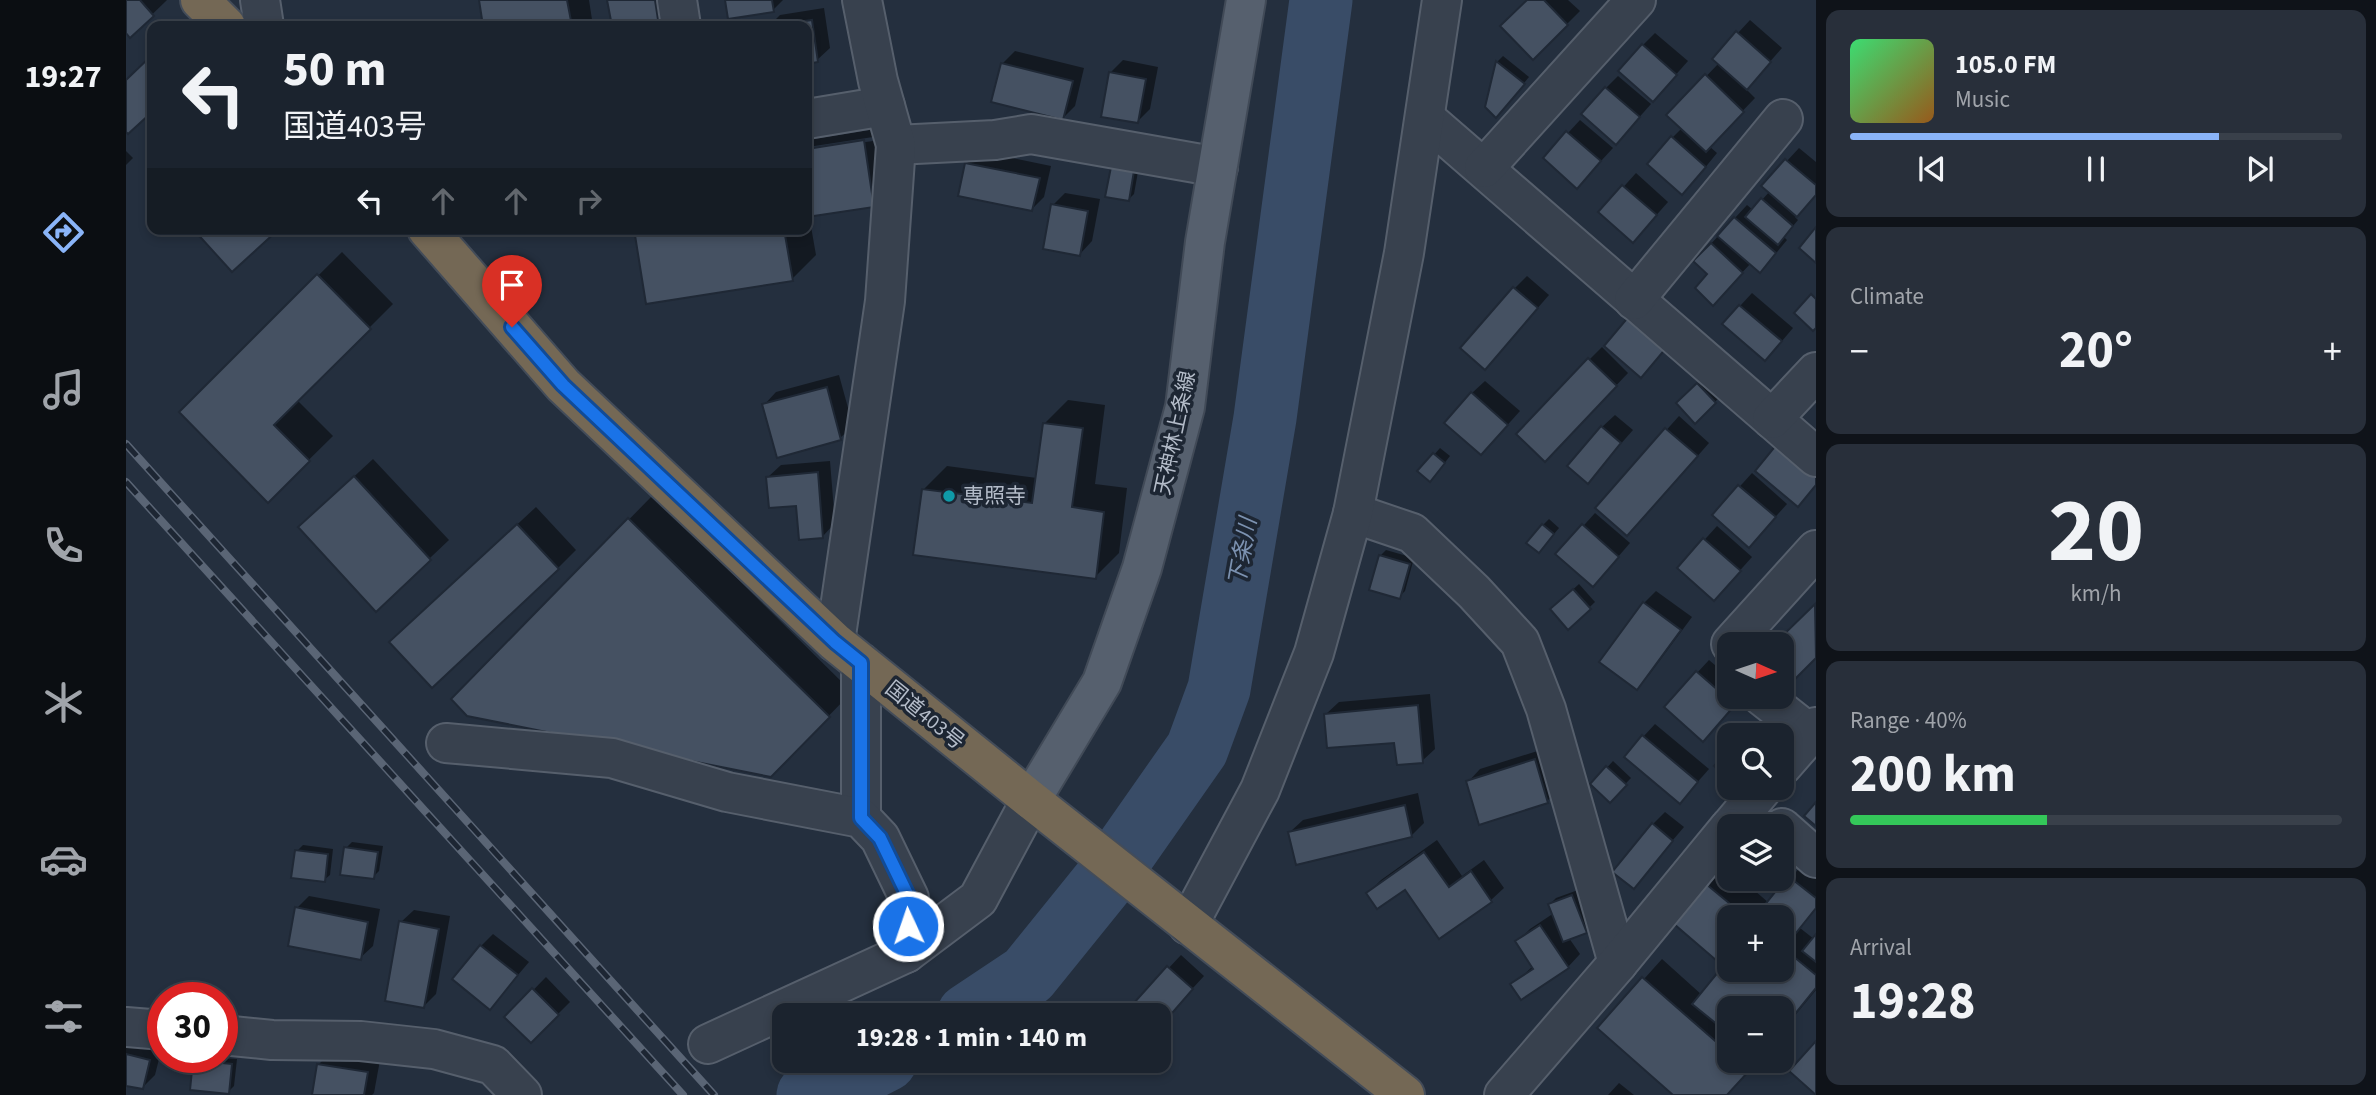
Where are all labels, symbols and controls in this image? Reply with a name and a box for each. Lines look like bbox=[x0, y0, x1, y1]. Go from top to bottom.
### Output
text: 50 m bbox=[283, 35, 387, 105]
text: 105.0 FM bbox=[1955, 46, 2056, 83]
icon: left bbox=[168, 49, 259, 140]
text: 19:27 bbox=[24, 54, 102, 100]
text: Music bbox=[1955, 83, 2010, 116]
text: 国道403号 bbox=[283, 104, 427, 150]
icon: previous bbox=[1913, 150, 1951, 188]
icon: pause bbox=[2077, 150, 2115, 188]
icon: next bbox=[2241, 150, 2279, 188]
icon: left bbox=[351, 182, 389, 220]
icon: ahead bbox=[424, 182, 462, 220]
icon: ahead bbox=[497, 182, 535, 220]
icon: right bbox=[570, 182, 608, 220]
icon: directions bbox=[39, 208, 88, 257]
pin bbox=[482, 255, 542, 327]
icon: arrive bbox=[493, 266, 531, 304]
text: Climate bbox=[1850, 280, 1924, 313]
text: 20° bbox=[2059, 314, 2133, 388]
text: − bbox=[1850, 325, 1869, 379]
text: + bbox=[2323, 325, 2342, 379]
icon: music bbox=[39, 365, 88, 414]
street label: 天神林上条線 bbox=[1147, 368, 1203, 498]
text: 20 bbox=[2048, 467, 2144, 596]
place label: 専照寺 bbox=[963, 481, 1026, 511]
marker: 専照寺 bbox=[941, 488, 957, 504]
water label: 下条川 bbox=[1220, 512, 1265, 589]
icon: phone bbox=[39, 521, 88, 570]
text: km/h bbox=[2070, 577, 2122, 610]
north arrow bbox=[1717, 632, 1794, 709]
map controls bbox=[1717, 632, 1794, 1073]
street label: 国道403号 bbox=[879, 674, 971, 756]
icon: climate bbox=[39, 678, 88, 727]
text: Range · 40% bbox=[1850, 704, 1967, 737]
button: search bbox=[1717, 723, 1794, 800]
text: 200 km bbox=[1850, 738, 2016, 812]
button: layers bbox=[1717, 814, 1794, 891]
icon: car bbox=[39, 835, 88, 884]
position arrow bbox=[871, 889, 945, 963]
button: + bbox=[1717, 905, 1794, 982]
text: Arrival bbox=[1850, 931, 1912, 964]
text: 19:28 bbox=[1850, 965, 1975, 1039]
speed limit sign: 30 bbox=[147, 982, 238, 1073]
icon: filters bbox=[39, 992, 88, 1041]
button: − bbox=[1717, 996, 1794, 1073]
text: 19:28 · 1 min · 140 m bbox=[856, 1019, 1087, 1056]

